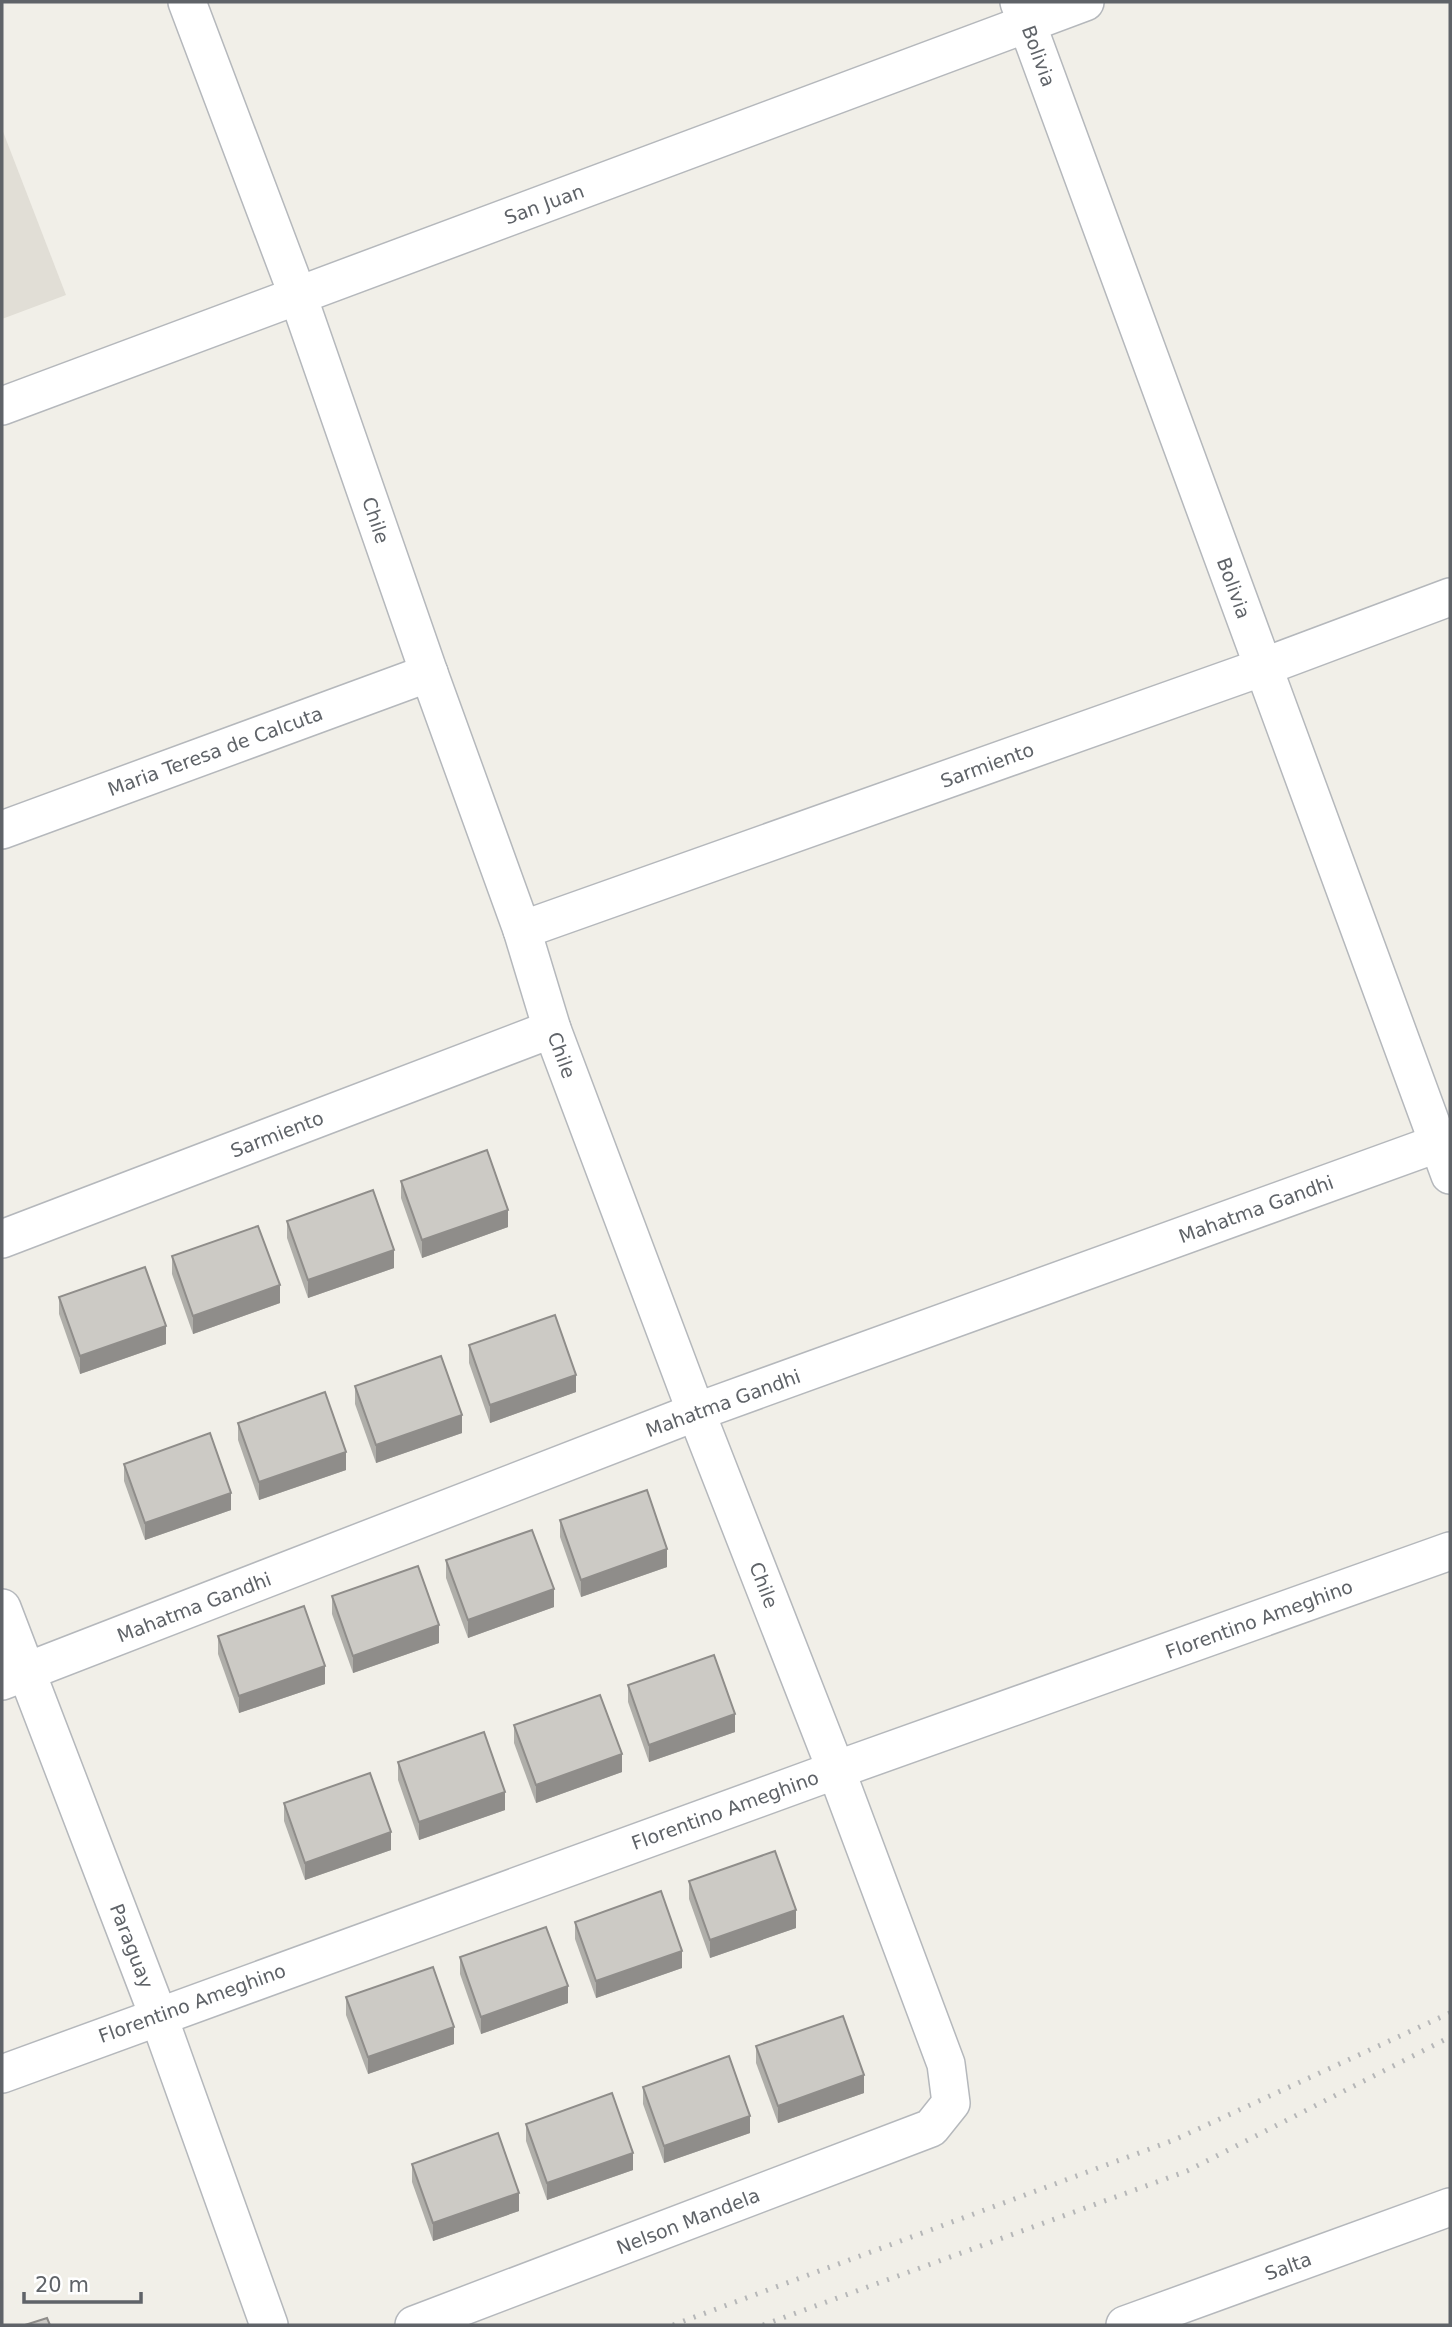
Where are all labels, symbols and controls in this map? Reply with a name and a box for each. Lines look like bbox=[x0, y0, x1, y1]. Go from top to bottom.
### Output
street label: Bolivia bbox=[1018, 22, 1060, 90]
street label: San Juan bbox=[501, 179, 587, 229]
street label: Chile bbox=[358, 494, 394, 546]
street label: Bolivia bbox=[1213, 554, 1255, 622]
street label: Maria Teresa de Calcuta bbox=[105, 702, 325, 800]
street label: Sarmiento bbox=[937, 738, 1037, 792]
street label: Chile bbox=[544, 1029, 580, 1081]
street label: Sarmiento bbox=[227, 1106, 327, 1162]
street label: Mahatma Gandhi bbox=[1176, 1171, 1336, 1247]
street label: Mahatma Gandhi bbox=[643, 1365, 803, 1441]
street label: Chile bbox=[745, 1559, 783, 1611]
street label: Mahatma Gandhi bbox=[114, 1567, 274, 1647]
street label: Florentino Ameghino bbox=[1162, 1575, 1356, 1663]
street label: Florentino Ameghino bbox=[628, 1766, 822, 1854]
street label: Paraguay bbox=[106, 1901, 158, 1991]
street label: Florentino Ameghino bbox=[95, 1959, 289, 2047]
street label: Nelson Mandela bbox=[613, 2184, 763, 2258]
street label: Salta bbox=[1262, 2247, 1314, 2285]
scale bar bbox=[24, 2260, 142, 2304]
text: 20 m bbox=[35, 2273, 89, 2297]

